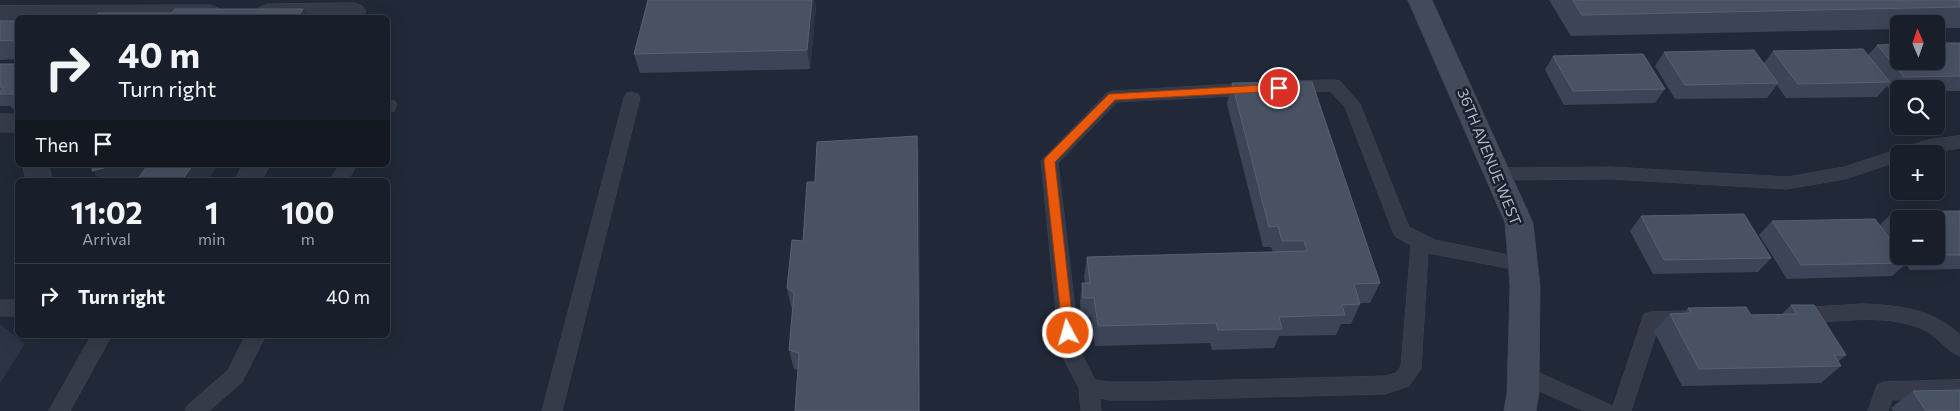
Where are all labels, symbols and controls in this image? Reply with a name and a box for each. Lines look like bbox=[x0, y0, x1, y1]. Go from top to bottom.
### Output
north arrow bbox=[1890, 15, 1945, 70]
map controls bbox=[1890, 15, 1945, 265]
text: 40 m bbox=[118, 32, 200, 75]
icon: right bbox=[35, 35, 100, 100]
pin bbox=[1258, 67, 1300, 109]
icon: arrive bbox=[1265, 74, 1293, 102]
text: Turn right bbox=[118, 75, 216, 102]
button: search bbox=[1890, 80, 1945, 135]
street label: 36TH AVENUE WEST bbox=[1454, 86, 1526, 228]
icon: arrive bbox=[89, 130, 117, 158]
text: Then bbox=[35, 133, 79, 156]
button: + bbox=[1890, 145, 1945, 200]
text: 11:02 bbox=[71, 193, 143, 230]
text: 1 bbox=[205, 193, 219, 230]
text: 100 bbox=[281, 193, 334, 230]
button: − bbox=[1890, 210, 1945, 265]
text: Arrival bbox=[82, 229, 131, 248]
text: min bbox=[198, 229, 225, 248]
text: m bbox=[301, 229, 315, 248]
icon: right bbox=[35, 282, 63, 310]
text: Turn right bbox=[78, 285, 165, 308]
text: 40 m bbox=[326, 285, 370, 308]
position arrow bbox=[1041, 306, 1093, 358]

